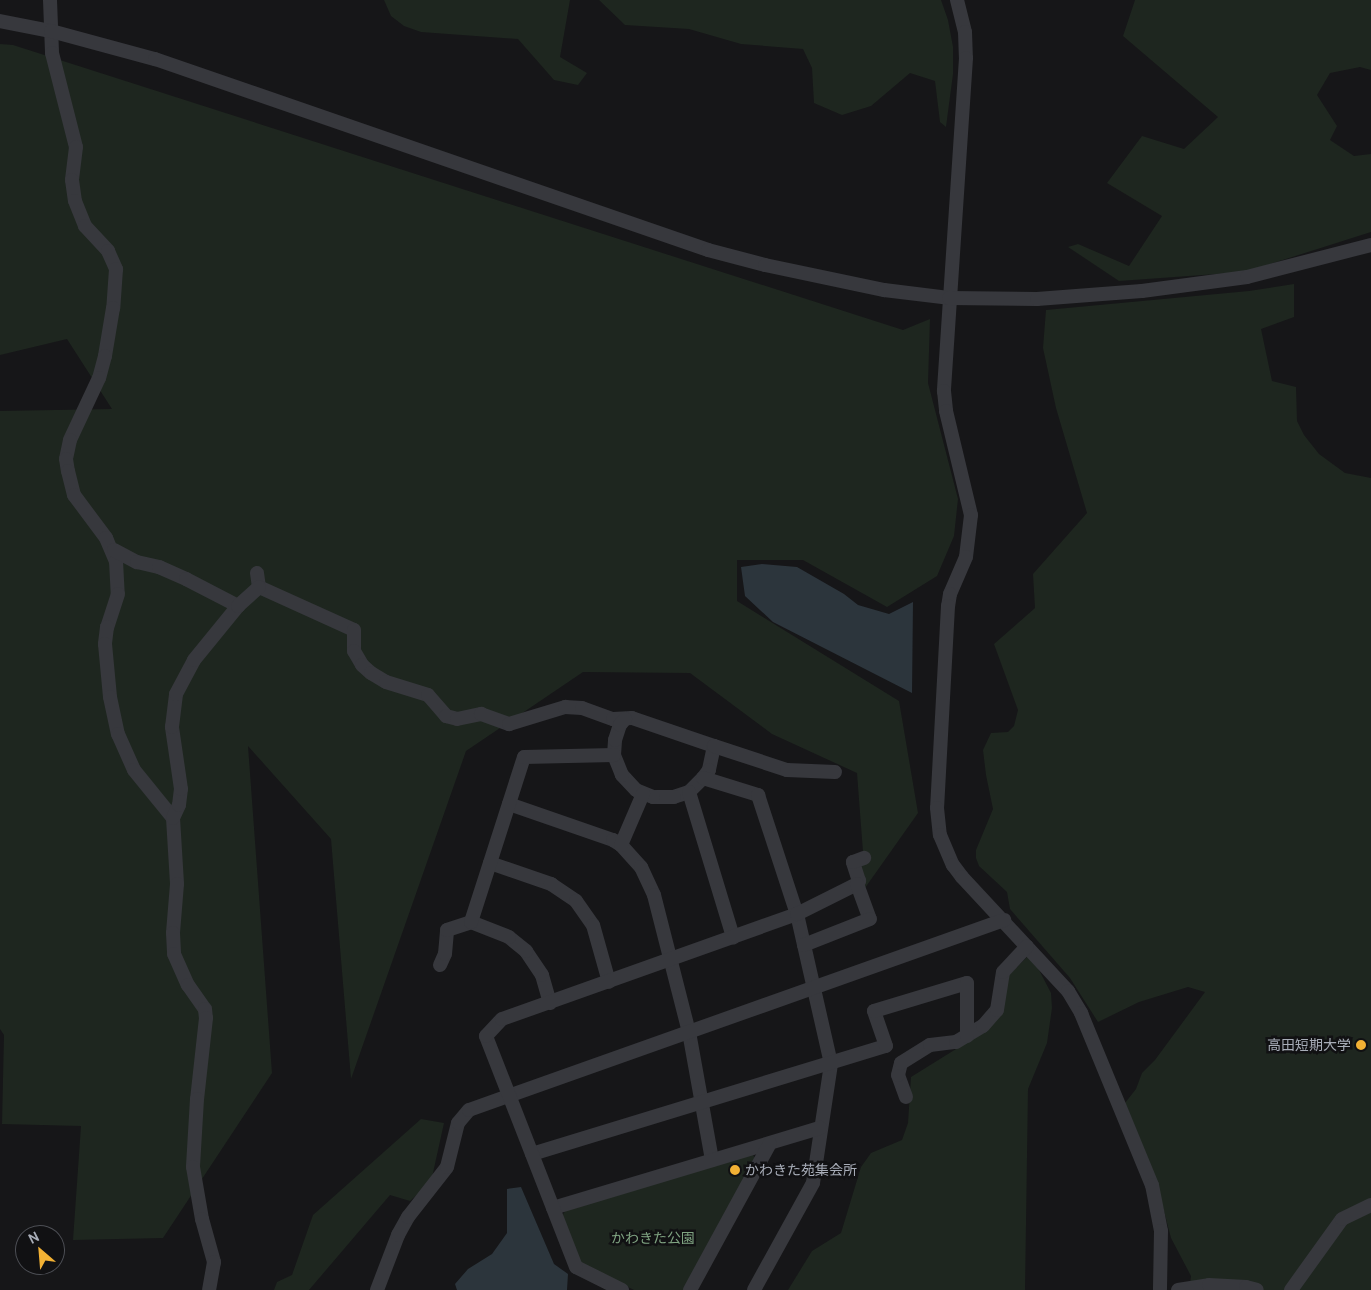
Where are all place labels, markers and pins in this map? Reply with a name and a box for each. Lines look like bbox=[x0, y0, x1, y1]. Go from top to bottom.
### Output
place label: 高田短期大学 bbox=[1267, 1037, 1351, 1053]
marker: 高田短期大学 bbox=[1355, 1039, 1367, 1051]
place label: かわきた苑集会所 bbox=[745, 1162, 857, 1178]
marker: かわきた苑集会所 bbox=[729, 1164, 741, 1176]

